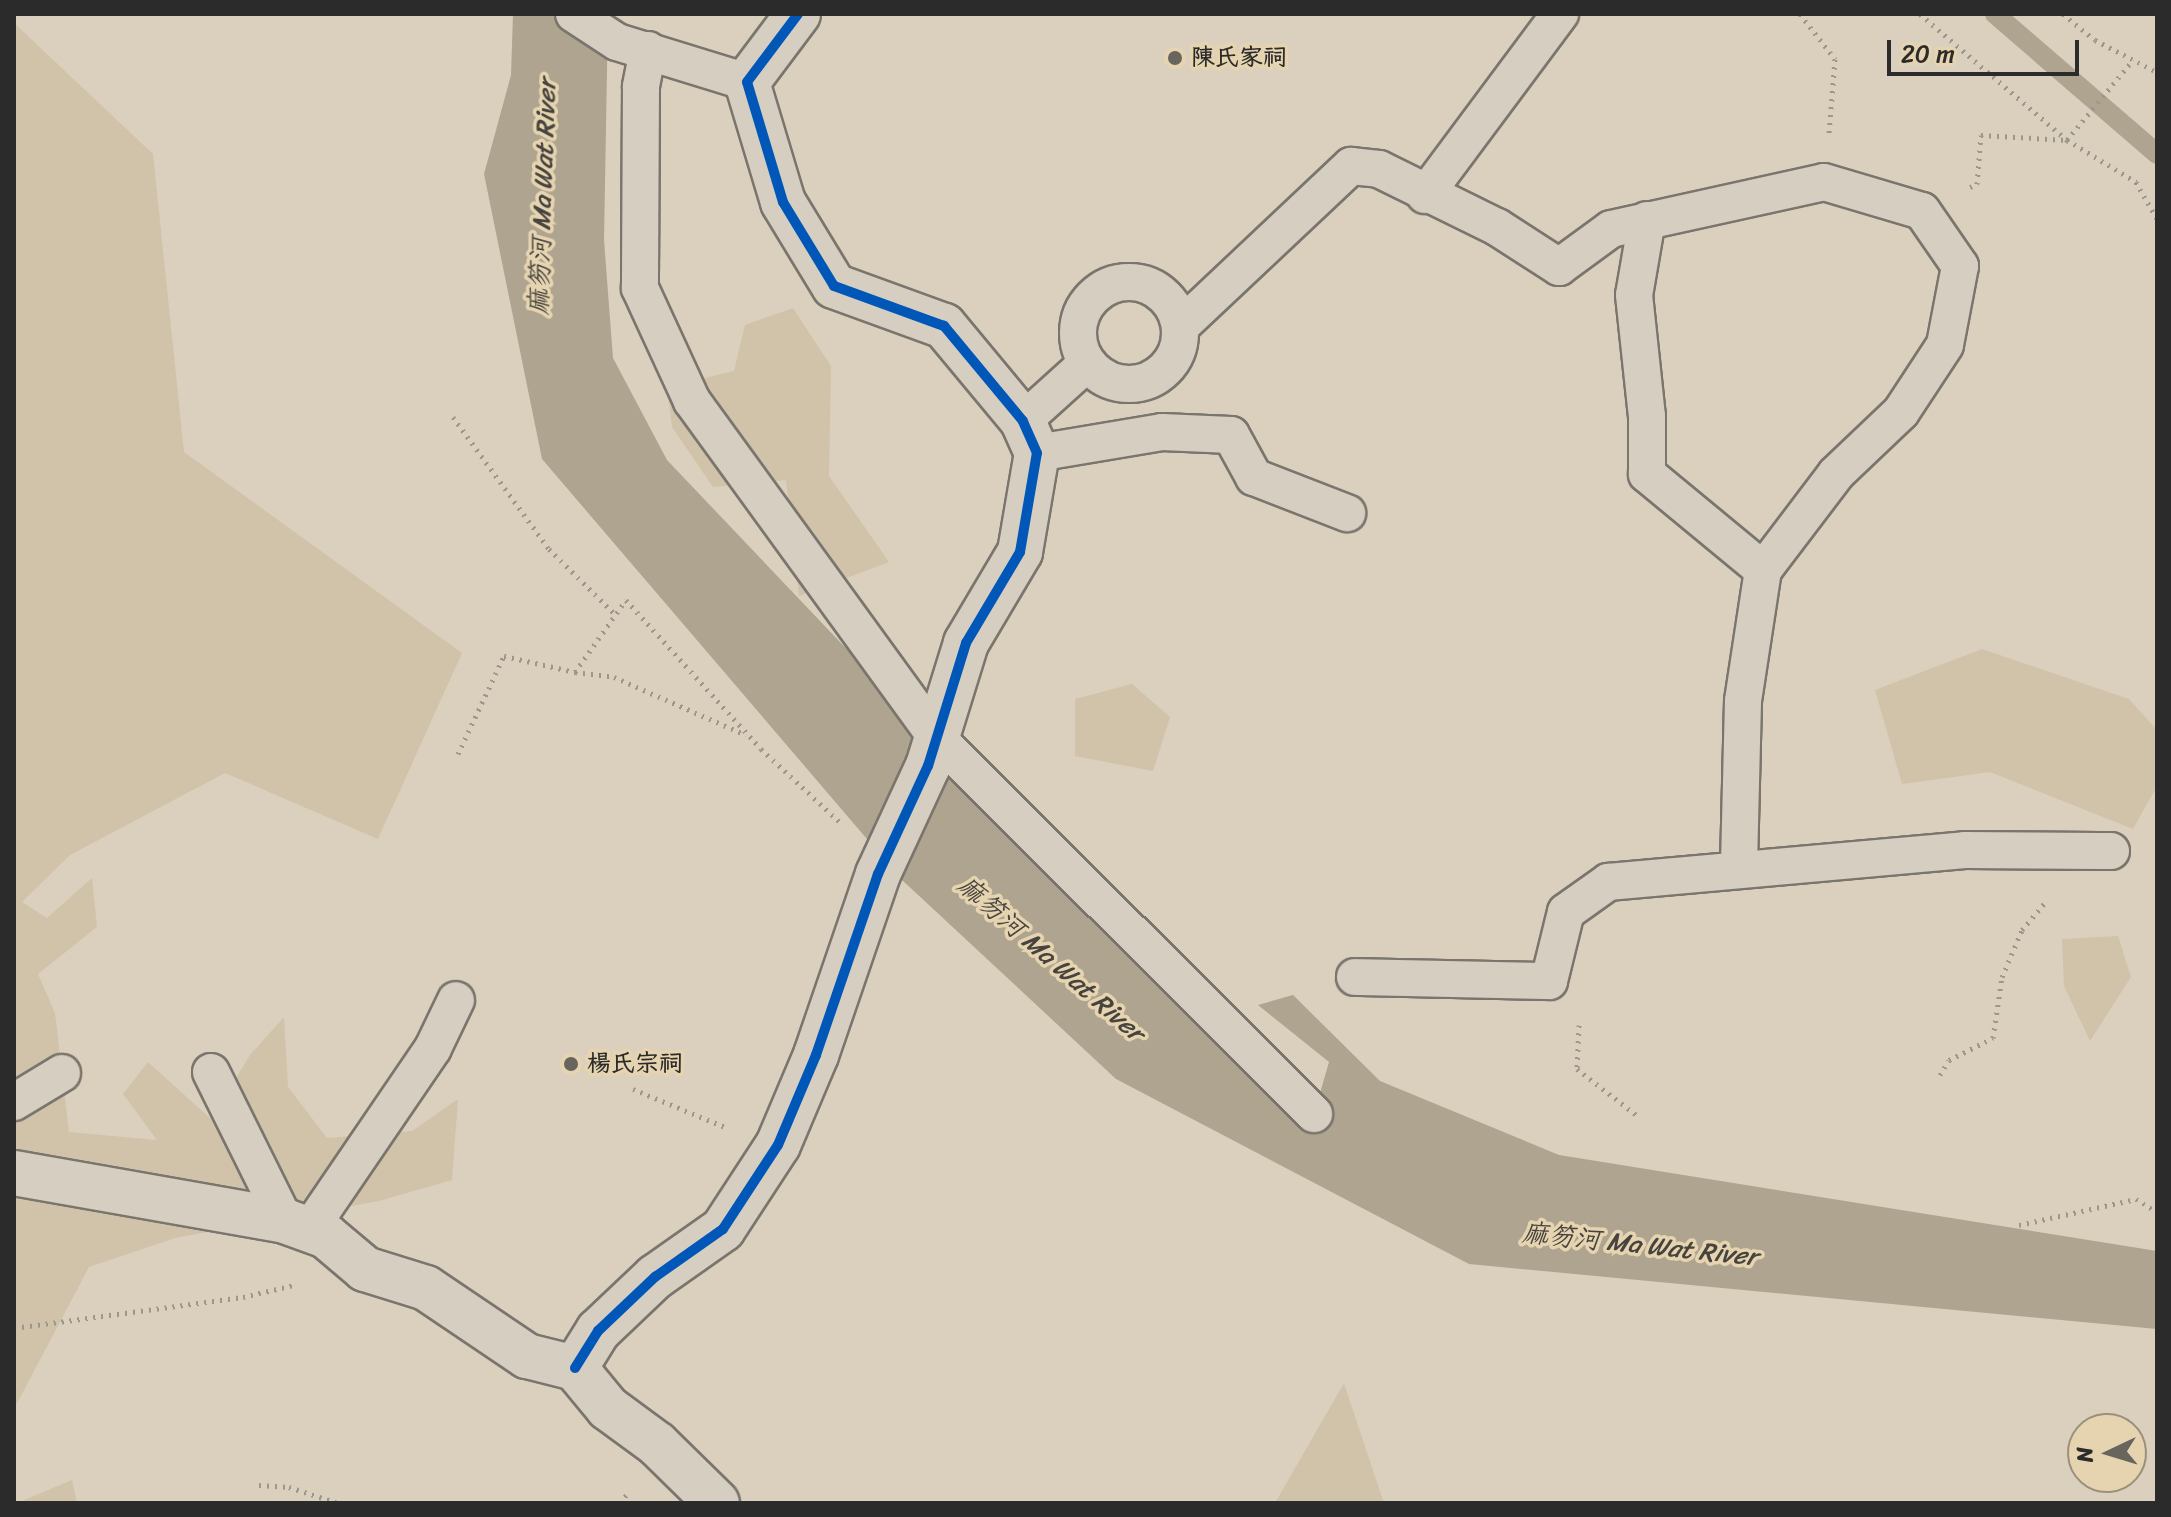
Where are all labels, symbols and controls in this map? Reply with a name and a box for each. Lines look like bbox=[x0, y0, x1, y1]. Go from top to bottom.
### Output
scale bar bbox=[1891, 24, 2083, 74]
text: 20 m bbox=[1901, 33, 1955, 75]
place label: 陳氏家祠 bbox=[1191, 44, 1287, 72]
marker: 陳氏家祠 bbox=[1166, 49, 1184, 67]
water label: 麻笏河 Ma Wat River bbox=[523, 78, 563, 316]
water label: 麻笏河 Ma Wat River bbox=[952, 870, 1150, 1048]
place label: 楊氏宗祠 bbox=[587, 1050, 683, 1078]
marker: 楊氏宗祠 bbox=[562, 1055, 580, 1073]
water label: 麻笏河 Ma Wat River bbox=[1521, 1217, 1759, 1273]
north arrow bbox=[2067, 1413, 2147, 1493]
text: N bbox=[2065, 1446, 2105, 1464]

